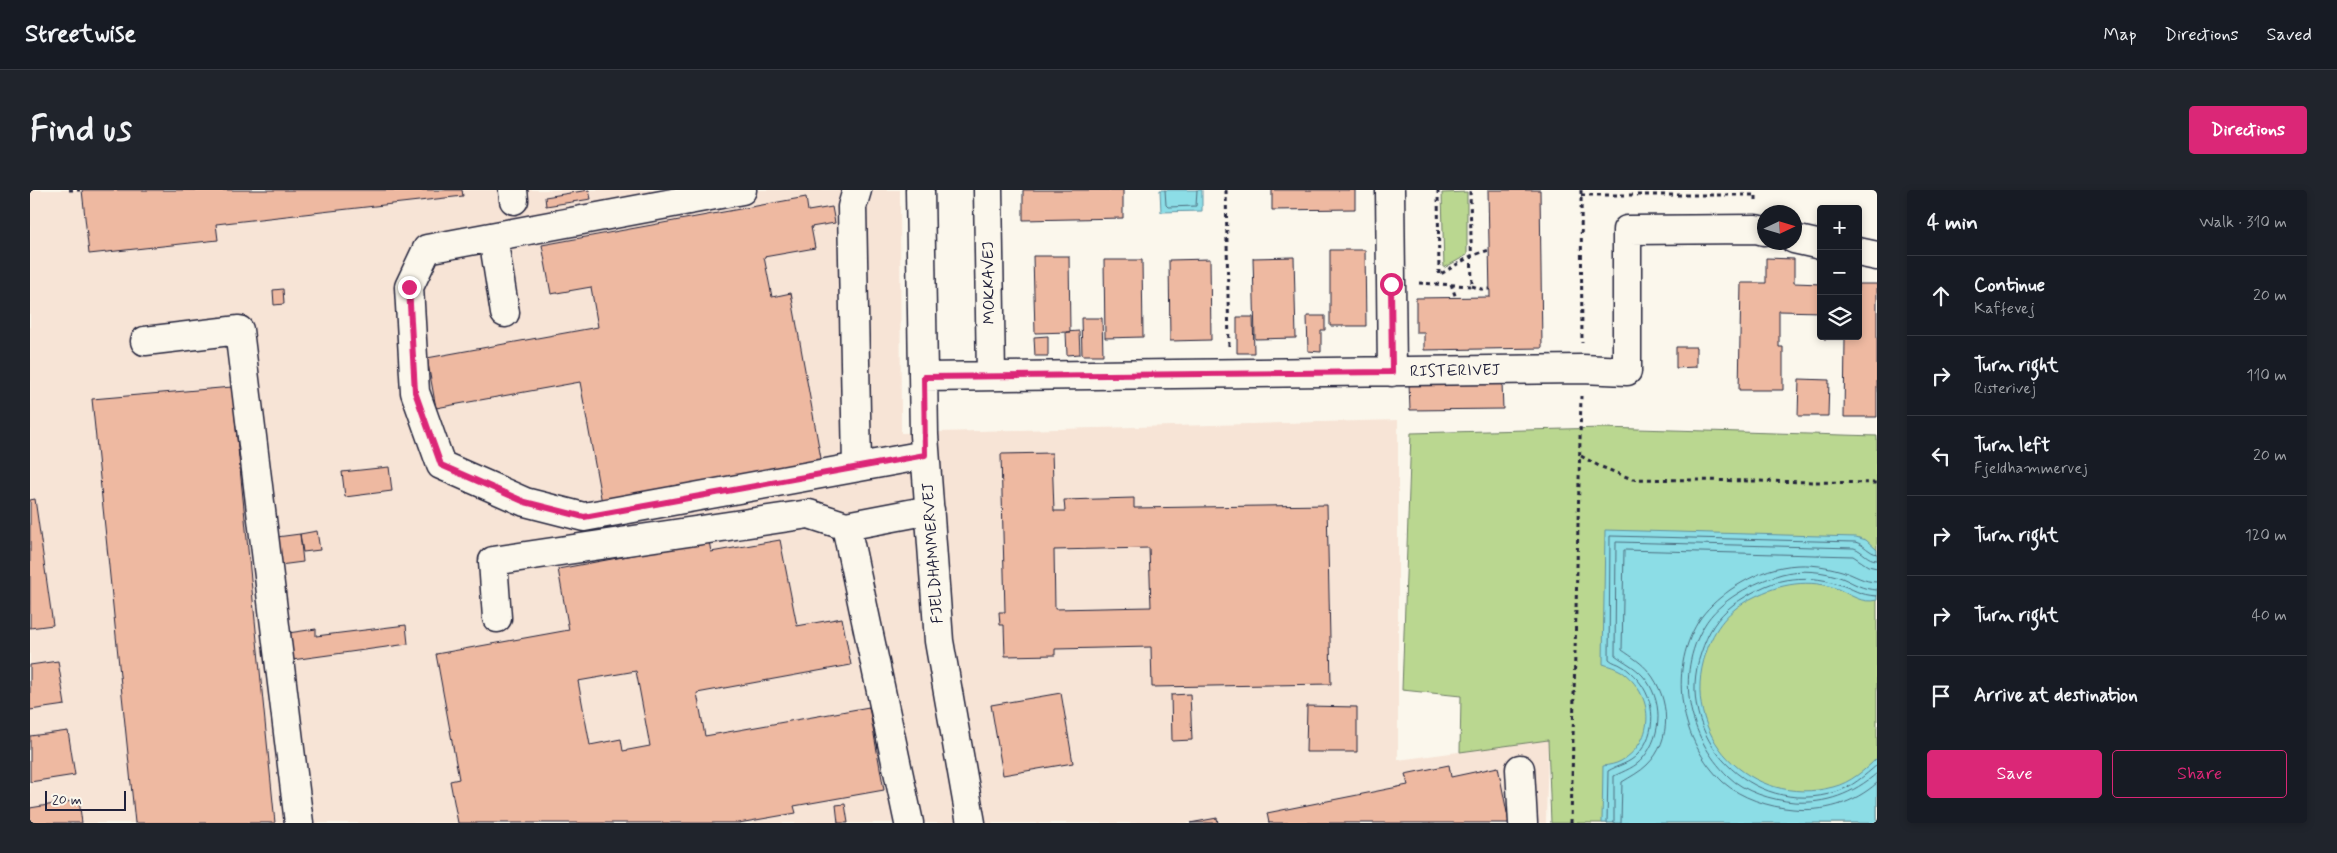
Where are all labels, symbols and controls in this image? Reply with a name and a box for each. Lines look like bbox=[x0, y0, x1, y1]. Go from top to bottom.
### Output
text: Streetwise bbox=[25, 19, 136, 50]
text: Map bbox=[2104, 23, 2137, 47]
text: Directions bbox=[2165, 23, 2239, 47]
text: Saved bbox=[2267, 23, 2312, 47]
button: Directions bbox=[2189, 106, 2307, 154]
text: Find us bbox=[30, 107, 132, 153]
north arrow bbox=[1757, 205, 1802, 250]
map controls bbox=[1817, 205, 1862, 340]
button: + bbox=[1817, 205, 1862, 250]
text: 4 min bbox=[1927, 209, 1978, 237]
text: Walk · 310 m bbox=[2199, 212, 2287, 233]
street label: MOKKAVEJ bbox=[978, 241, 1000, 324]
button: − bbox=[1817, 250, 1862, 295]
route start bbox=[1380, 273, 1403, 296]
text: Continue bbox=[1974, 273, 2045, 298]
route end bbox=[398, 276, 421, 299]
icon: ahead bbox=[1927, 282, 1955, 310]
text: 20 m bbox=[2253, 285, 2287, 306]
button: layers bbox=[1817, 295, 1862, 340]
text: Kaffevej bbox=[1974, 298, 2035, 319]
text: Turn right bbox=[1974, 353, 2058, 378]
street label: RISTERIVEJ bbox=[1410, 360, 1501, 382]
icon: right bbox=[1927, 362, 1955, 390]
text: 110 m bbox=[2246, 365, 2287, 386]
text: Risterivej bbox=[1974, 378, 2036, 399]
text: Turn left bbox=[1974, 433, 2050, 458]
icon: left bbox=[1927, 442, 1955, 470]
text: 20 m bbox=[2253, 445, 2287, 466]
text: Fjeldhammervej bbox=[1974, 458, 2088, 479]
street label: FJELDHAMMERVEJ bbox=[918, 482, 948, 624]
icon: right bbox=[1927, 522, 1955, 550]
text: Turn right bbox=[1974, 523, 2058, 548]
text: 120 m bbox=[2245, 525, 2287, 546]
icon: right bbox=[1927, 602, 1955, 630]
text: Turn right bbox=[1974, 603, 2058, 628]
text: 40 m bbox=[2251, 605, 2287, 626]
icon: arrive bbox=[1927, 682, 1955, 710]
text: Arrive at destination bbox=[1974, 683, 2138, 708]
button: Save bbox=[1927, 750, 2102, 798]
button: Share bbox=[2112, 750, 2287, 798]
scale bar bbox=[45, 788, 126, 811]
text: 20 m bbox=[52, 791, 82, 809]

